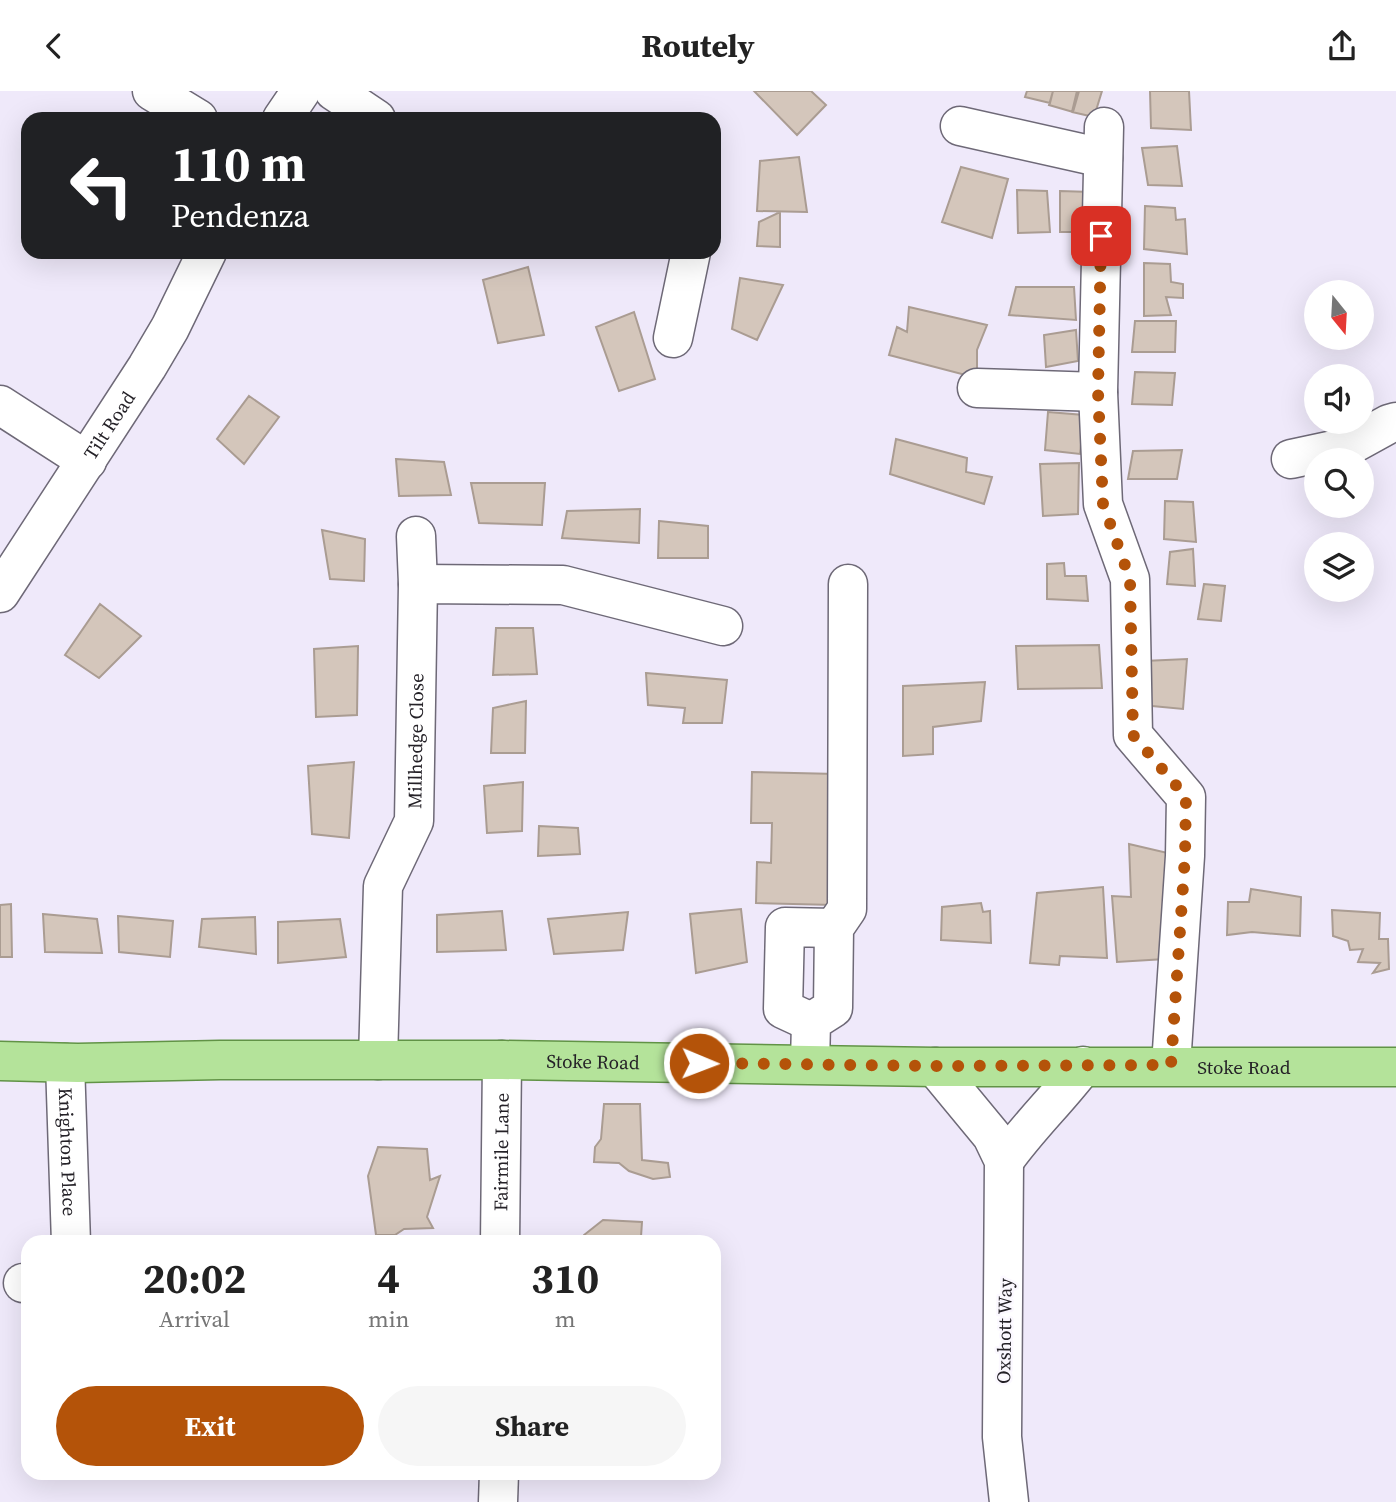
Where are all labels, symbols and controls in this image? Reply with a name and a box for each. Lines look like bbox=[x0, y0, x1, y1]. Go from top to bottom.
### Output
text: Routely bbox=[641, 24, 755, 68]
icon: back bbox=[35, 27, 73, 65]
icon: share bbox=[1323, 27, 1361, 65]
text: 110 m bbox=[171, 130, 306, 197]
icon: left bbox=[56, 140, 147, 231]
text: Pendenza bbox=[171, 194, 310, 238]
pin bbox=[1071, 206, 1131, 266]
icon: arrive bbox=[1082, 217, 1120, 255]
north arrow bbox=[1304, 280, 1374, 350]
map controls bbox=[1304, 280, 1374, 602]
button: sound bbox=[1304, 364, 1374, 434]
street label: Tilt Road bbox=[77, 386, 141, 465]
button: search bbox=[1304, 448, 1374, 518]
button: layers bbox=[1304, 532, 1374, 602]
street label: Millhedge Close bbox=[401, 673, 429, 809]
position arrow bbox=[662, 1026, 736, 1100]
street label: Stoke Road bbox=[546, 1048, 640, 1075]
street label: Stoke Road bbox=[1197, 1054, 1291, 1080]
street label: Knighton Place bbox=[53, 1087, 83, 1217]
street label: Fairmile Lane bbox=[487, 1093, 515, 1211]
text: 20:02 bbox=[143, 1249, 246, 1307]
text: 4 bbox=[377, 1249, 400, 1307]
text: 310 bbox=[531, 1249, 599, 1307]
street label: Oxshott Way bbox=[990, 1278, 1018, 1384]
text: Arrival bbox=[159, 1303, 230, 1335]
text: min bbox=[368, 1303, 409, 1335]
text: m bbox=[555, 1303, 576, 1335]
button: Exit bbox=[56, 1386, 364, 1466]
button: Share bbox=[378, 1386, 686, 1466]

